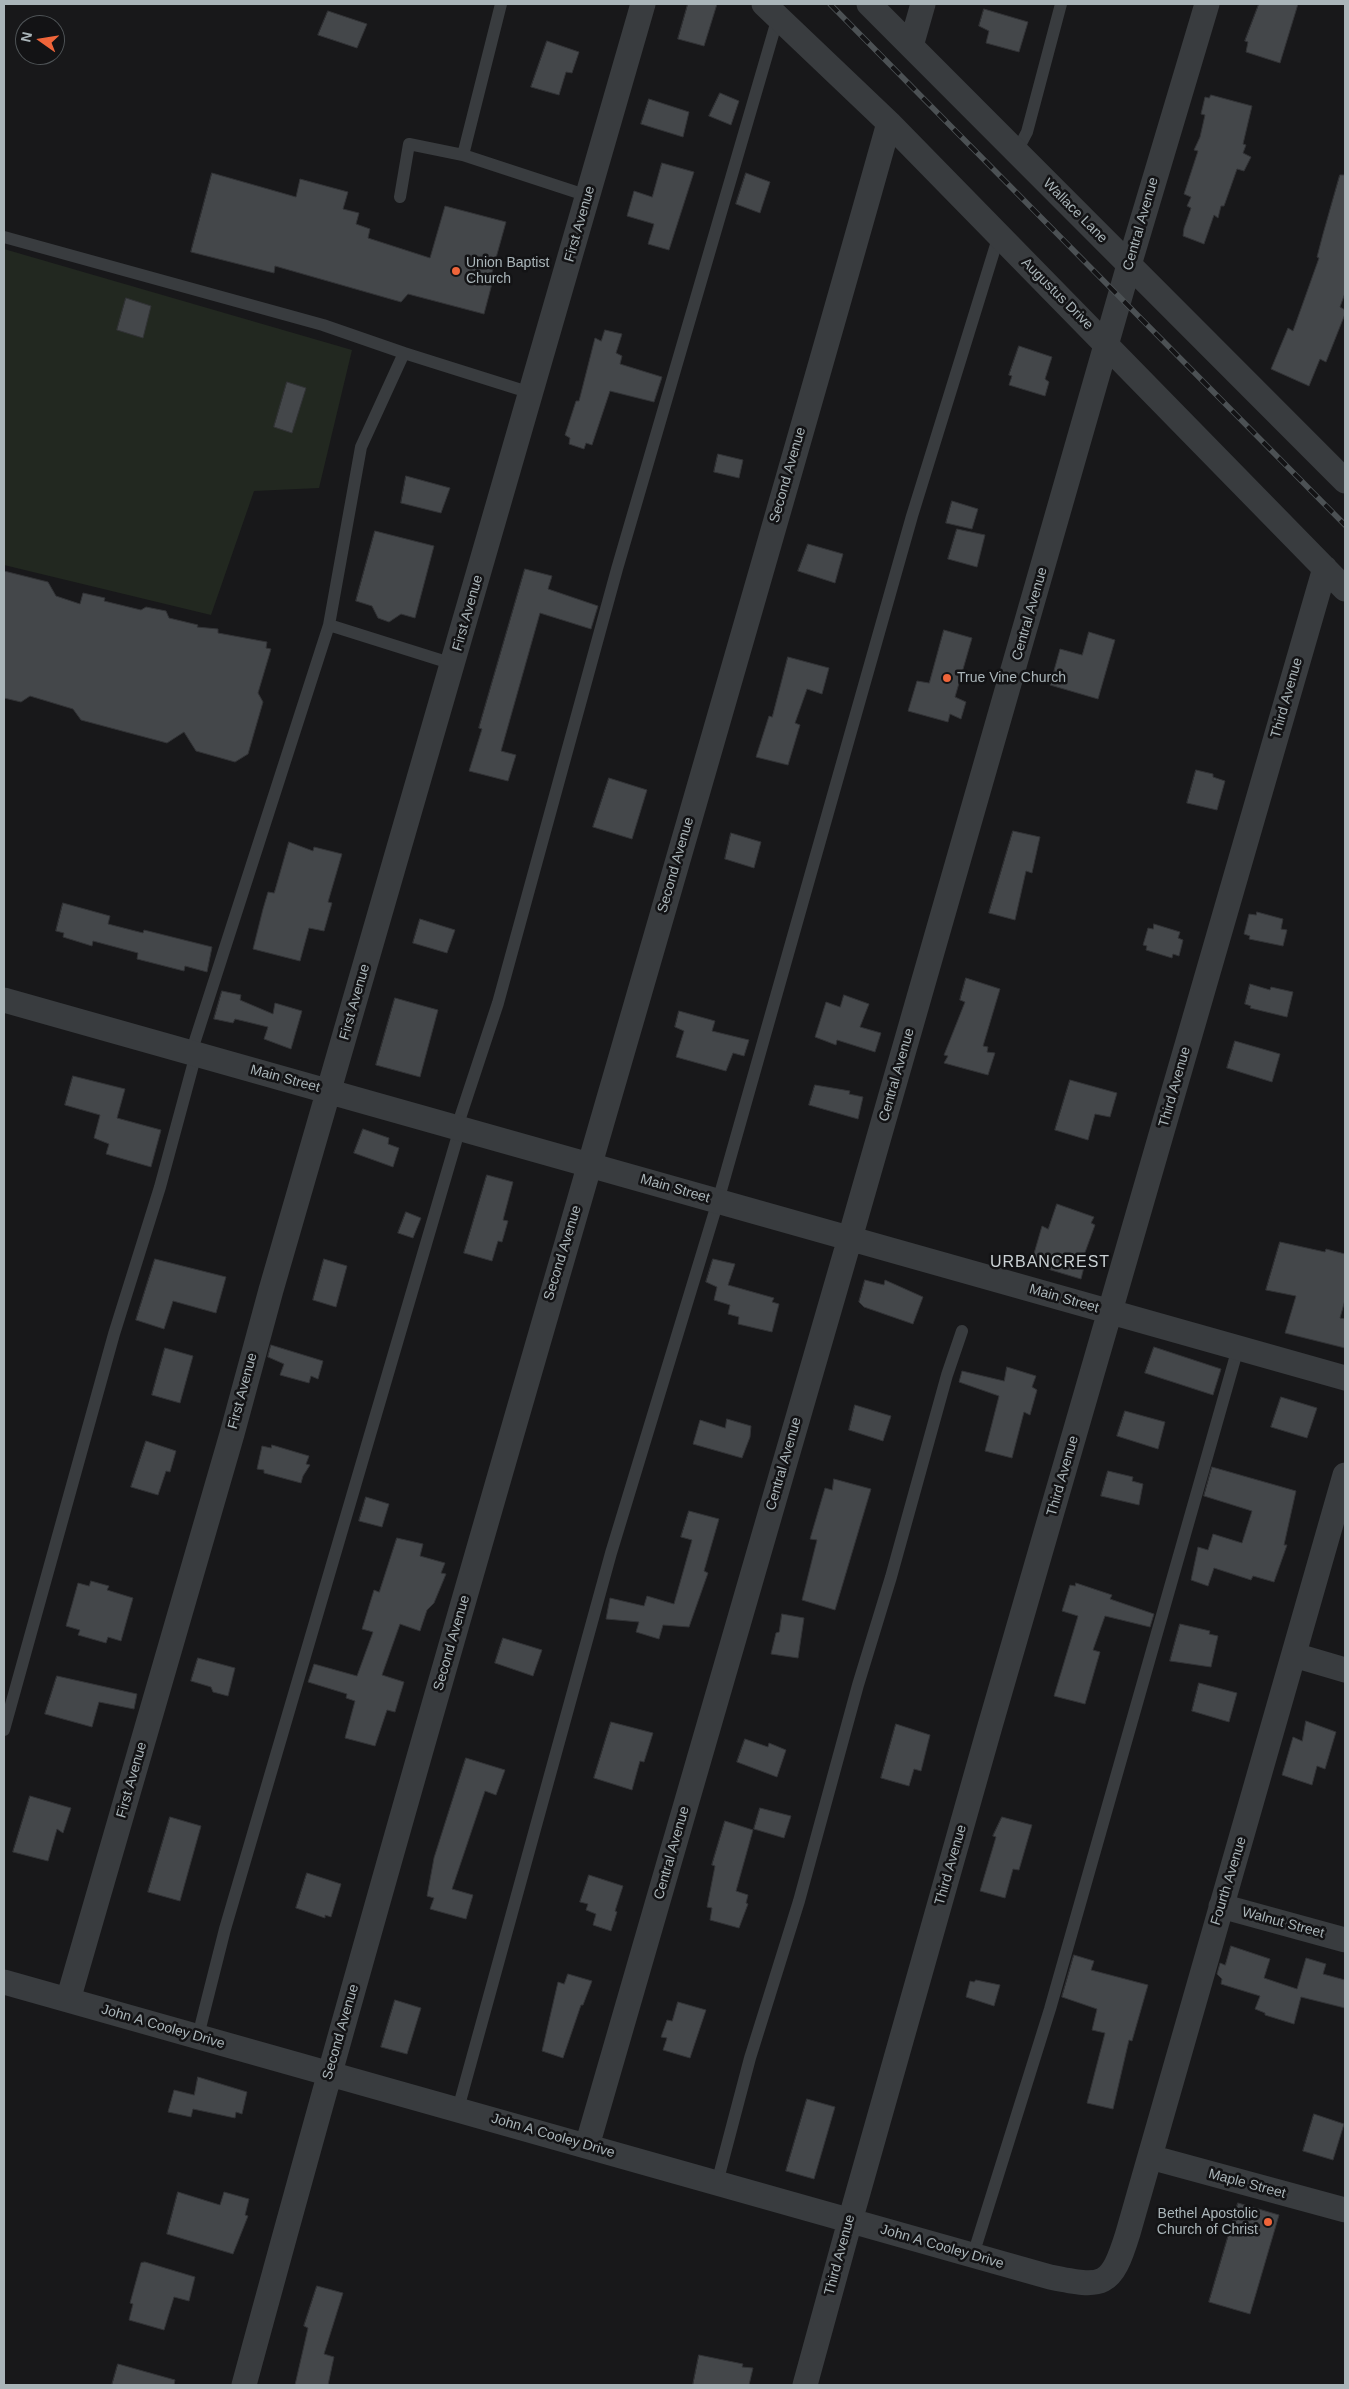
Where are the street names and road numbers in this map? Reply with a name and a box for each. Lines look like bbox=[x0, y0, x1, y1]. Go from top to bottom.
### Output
street label: Wallace Lane bbox=[1039, 175, 1111, 247]
street label: Central Avenue bbox=[1120, 175, 1162, 273]
street label: First Avenue bbox=[561, 184, 599, 264]
street label: Augustus Drive bbox=[1017, 254, 1097, 334]
street label: Second Avenue bbox=[766, 425, 810, 525]
street label: Central Avenue bbox=[1009, 565, 1051, 663]
street label: First Avenue bbox=[449, 573, 487, 653]
street label: Third Avenue bbox=[1267, 656, 1307, 740]
street label: Second Avenue bbox=[654, 815, 698, 915]
street label: First Avenue bbox=[336, 962, 374, 1042]
street label: Central Avenue bbox=[876, 1026, 918, 1124]
street label: Third Avenue bbox=[1155, 1045, 1195, 1129]
street label: Main Street bbox=[248, 1062, 322, 1096]
street label: Main Street bbox=[638, 1171, 712, 1207]
street label: Second Avenue bbox=[541, 1203, 585, 1303]
street label: Main Street bbox=[1027, 1281, 1101, 1317]
street label: First Avenue bbox=[225, 1351, 261, 1431]
street label: Central Avenue bbox=[763, 1415, 805, 1513]
street label: Third Avenue bbox=[1043, 1434, 1083, 1518]
street label: Second Avenue bbox=[430, 1593, 474, 1693]
street label: First Avenue bbox=[113, 1740, 151, 1820]
street label: Central Avenue bbox=[651, 1804, 693, 1902]
street label: Third Avenue bbox=[931, 1823, 971, 1907]
street label: Fourth Avenue bbox=[1208, 1835, 1250, 1927]
street label: Walnut Street bbox=[1240, 1904, 1326, 1942]
street label: Second Avenue bbox=[319, 1982, 363, 2082]
street label: John A Cooley Drive bbox=[99, 2001, 227, 2053]
street label: John A Cooley Drive bbox=[489, 2110, 617, 2162]
street label: Maple Street bbox=[1206, 2166, 1288, 2202]
street label: Third Avenue bbox=[821, 2213, 859, 2297]
street label: John A Cooley Drive bbox=[878, 2221, 1006, 2273]

